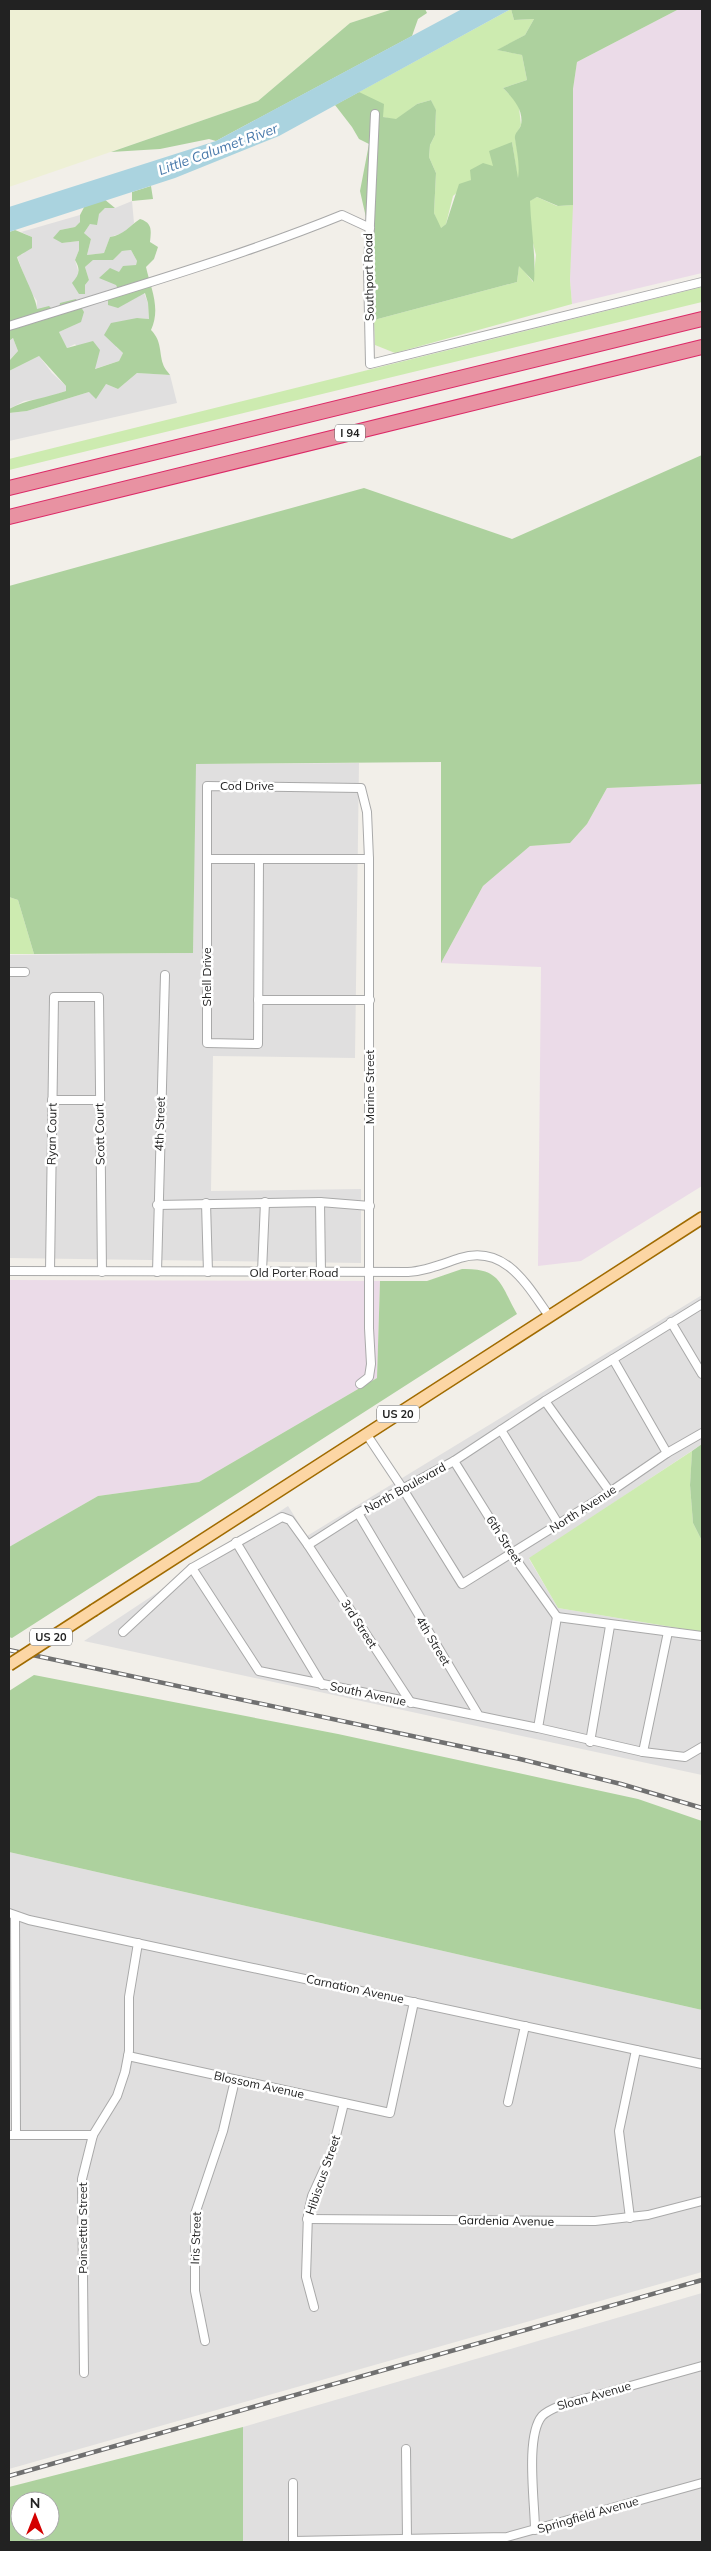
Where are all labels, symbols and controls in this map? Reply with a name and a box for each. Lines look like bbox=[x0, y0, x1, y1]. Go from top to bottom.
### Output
water label: Little Calumet River bbox=[156, 119, 281, 179]
street label: Southport Road bbox=[360, 233, 377, 321]
road number: I 94 bbox=[335, 424, 365, 442]
street label: Cod Drive bbox=[220, 778, 274, 793]
street label: Shell Drive bbox=[199, 948, 214, 1006]
street label: Marine Street bbox=[362, 1050, 377, 1124]
street label: 4th Street bbox=[151, 1096, 168, 1152]
street label: Ryan Court bbox=[43, 1103, 60, 1165]
street label: Scott Court bbox=[91, 1103, 108, 1165]
street label: Old Porter Road bbox=[249, 1265, 339, 1280]
road number: US 20 bbox=[377, 1406, 419, 1422]
street label: North Boulevard bbox=[361, 1459, 448, 1516]
street label: North Avenue bbox=[546, 1481, 619, 1536]
street label: 6th Street bbox=[483, 1513, 526, 1567]
street label: 3rd Street bbox=[338, 1597, 381, 1651]
street label: 4th Street bbox=[413, 1613, 454, 1668]
road number: US 20 bbox=[30, 1628, 72, 1645]
street label: South Avenue bbox=[329, 1678, 408, 1709]
street label: Carnation Avenue bbox=[305, 1971, 405, 2006]
street label: Blossom Avenue bbox=[213, 2068, 306, 2101]
street label: Hibiscus Street bbox=[302, 2133, 343, 2217]
street label: Poinsettia Street bbox=[75, 2182, 90, 2274]
street label: Iris Street bbox=[187, 2211, 204, 2265]
street label: Gardenia Avenue bbox=[458, 2212, 554, 2229]
street label: Sloan Avenue bbox=[555, 2378, 633, 2413]
north arrow bbox=[10, 2491, 60, 2541]
street label: Springfield Avenue bbox=[536, 2493, 640, 2536]
text: N bbox=[30, 2494, 40, 2512]

